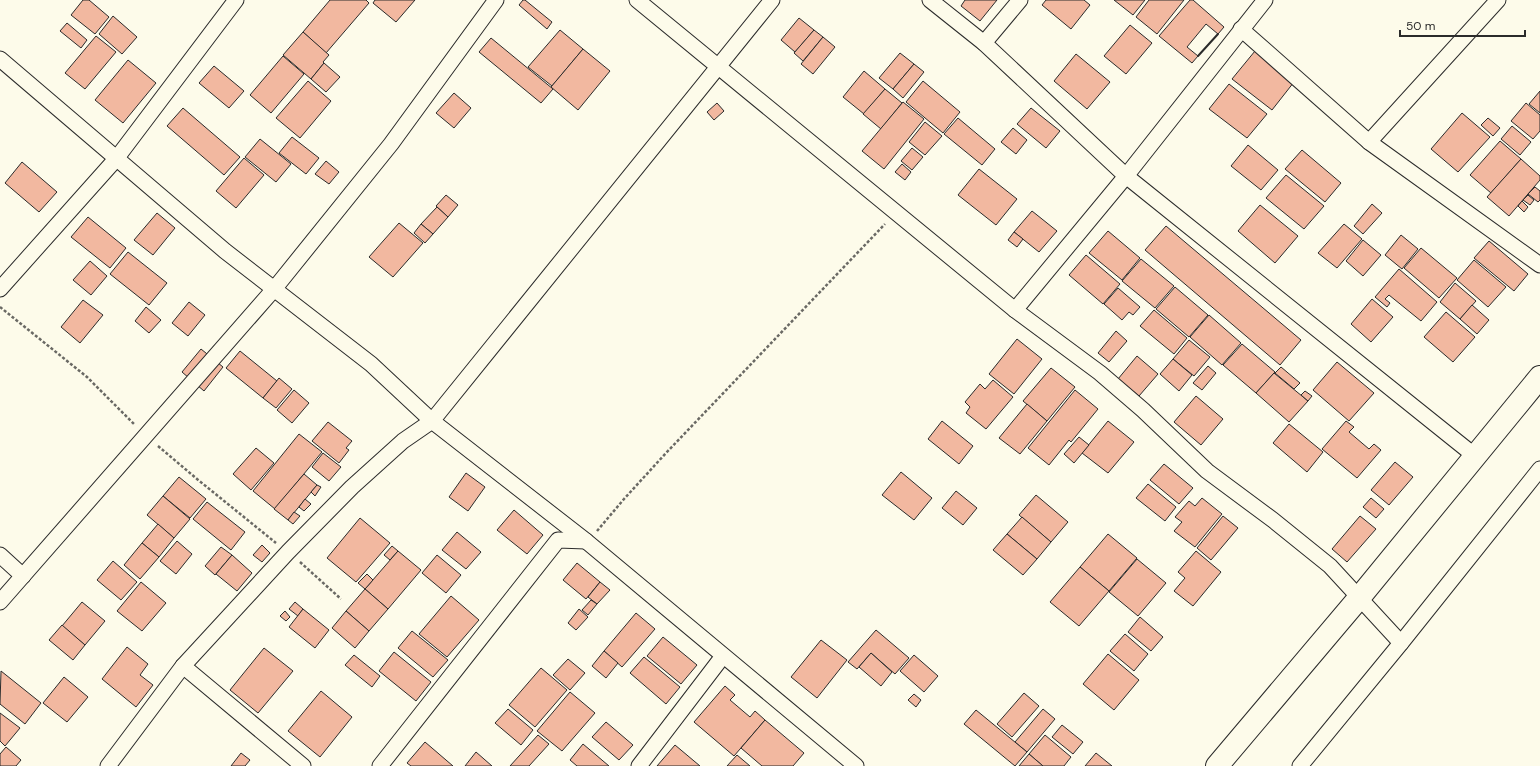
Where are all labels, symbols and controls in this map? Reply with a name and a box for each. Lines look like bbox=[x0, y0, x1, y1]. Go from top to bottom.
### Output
scale bar bbox=[1400, 12, 1525, 38]
text: 50 m bbox=[1406, 18, 1435, 34]

